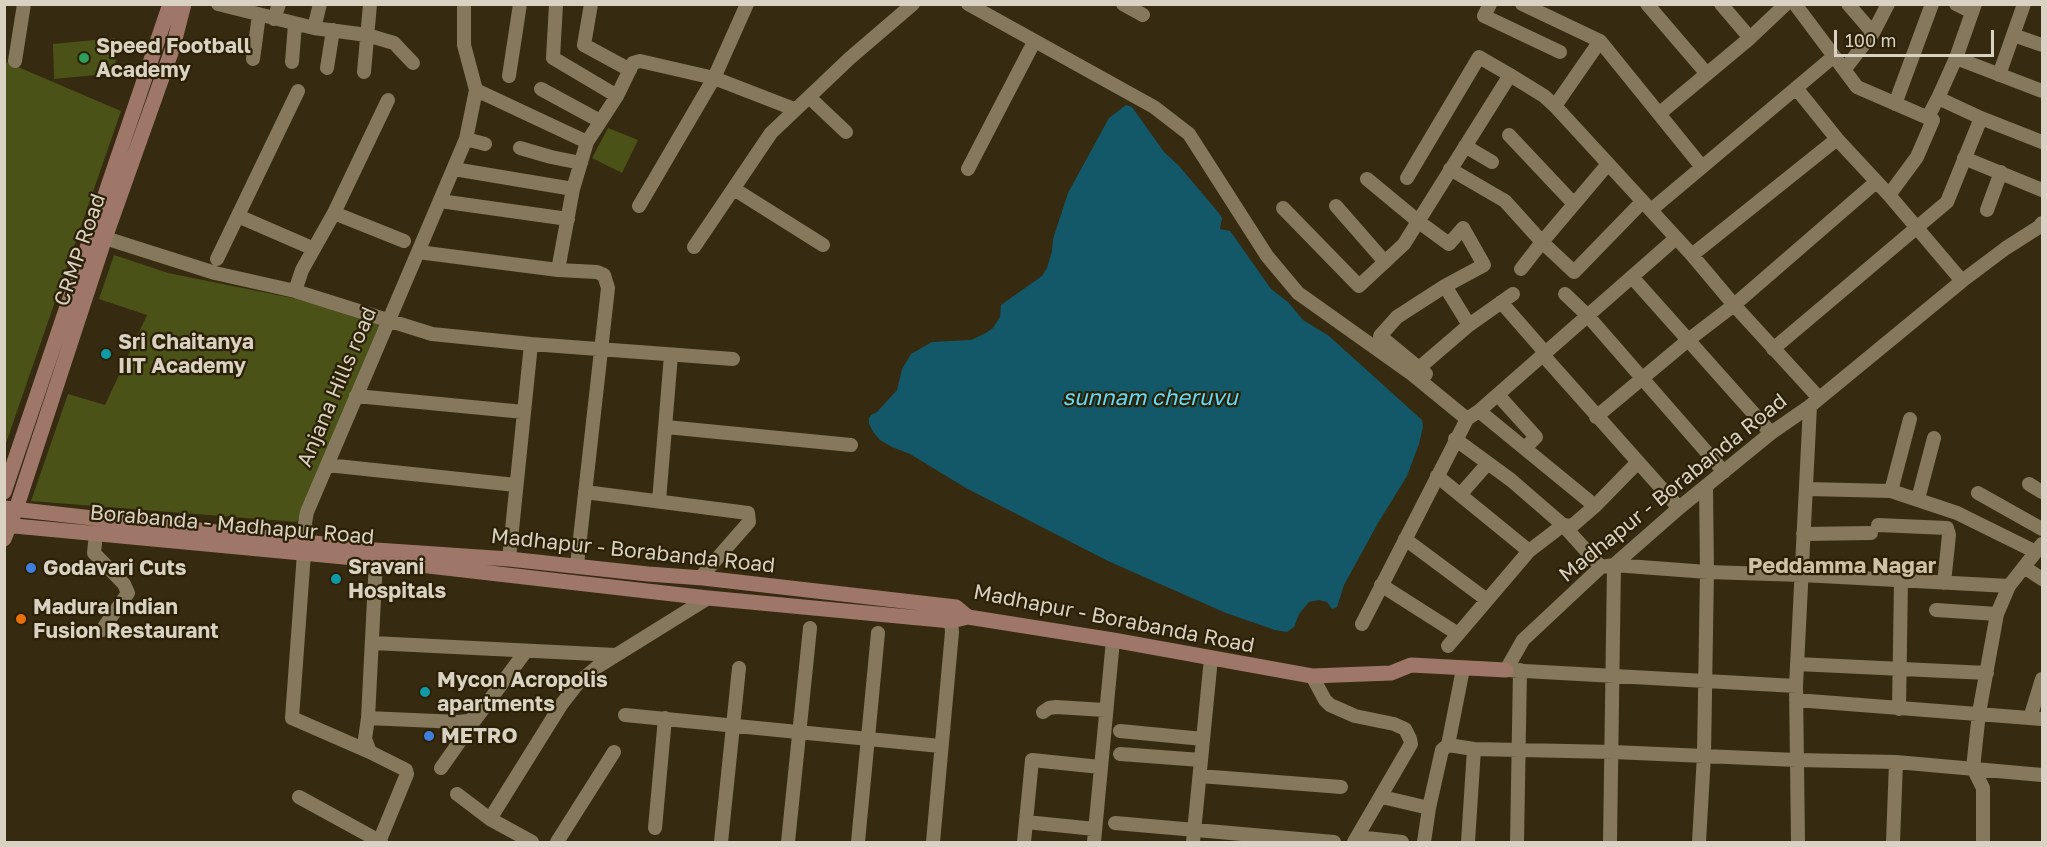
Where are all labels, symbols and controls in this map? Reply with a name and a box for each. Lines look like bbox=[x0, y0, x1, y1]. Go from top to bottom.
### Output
scale bar bbox=[1837, 18, 1998, 56]
text: 100 m bbox=[1845, 29, 1896, 51]
place label: Speed Football Academy bbox=[96, 33, 251, 83]
marker: Speed Football Academy bbox=[77, 51, 91, 65]
street label: CRMP Road bbox=[49, 191, 111, 309]
street label: Anjana Hills road bbox=[292, 303, 382, 471]
place label: Sri Chaitanya IIT Academy bbox=[118, 329, 254, 379]
marker: Sri Chaitanya IIT Academy bbox=[99, 347, 113, 361]
water label: sunnam cheruvu bbox=[1062, 385, 1238, 411]
street label: Madhapur - Borabanda Road bbox=[1554, 388, 1792, 588]
street label: Borabanda - Madhapur Road bbox=[89, 500, 375, 550]
street label: Madhapur - Borabanda Road bbox=[490, 524, 776, 578]
district label: Peddamma Nagar bbox=[1748, 553, 1936, 579]
place label: Sravani Hospitals bbox=[348, 554, 446, 604]
place label: Godavari Cuts bbox=[43, 555, 187, 581]
marker: Godavari Cuts bbox=[24, 561, 38, 575]
marker: Sravani Hospitals bbox=[329, 572, 343, 586]
street label: Madhapur - Borabanda Road bbox=[971, 579, 1257, 659]
place label: Madura Indian Fusion Restaurant bbox=[33, 594, 219, 644]
marker: Madura Indian Fusion Restaurant bbox=[14, 612, 28, 626]
place label: Mycon Acropolis apartments bbox=[437, 667, 608, 717]
marker: Mycon Acropolis apartments bbox=[418, 685, 432, 699]
place label: METRO bbox=[441, 723, 518, 749]
marker: METRO bbox=[422, 729, 436, 743]

